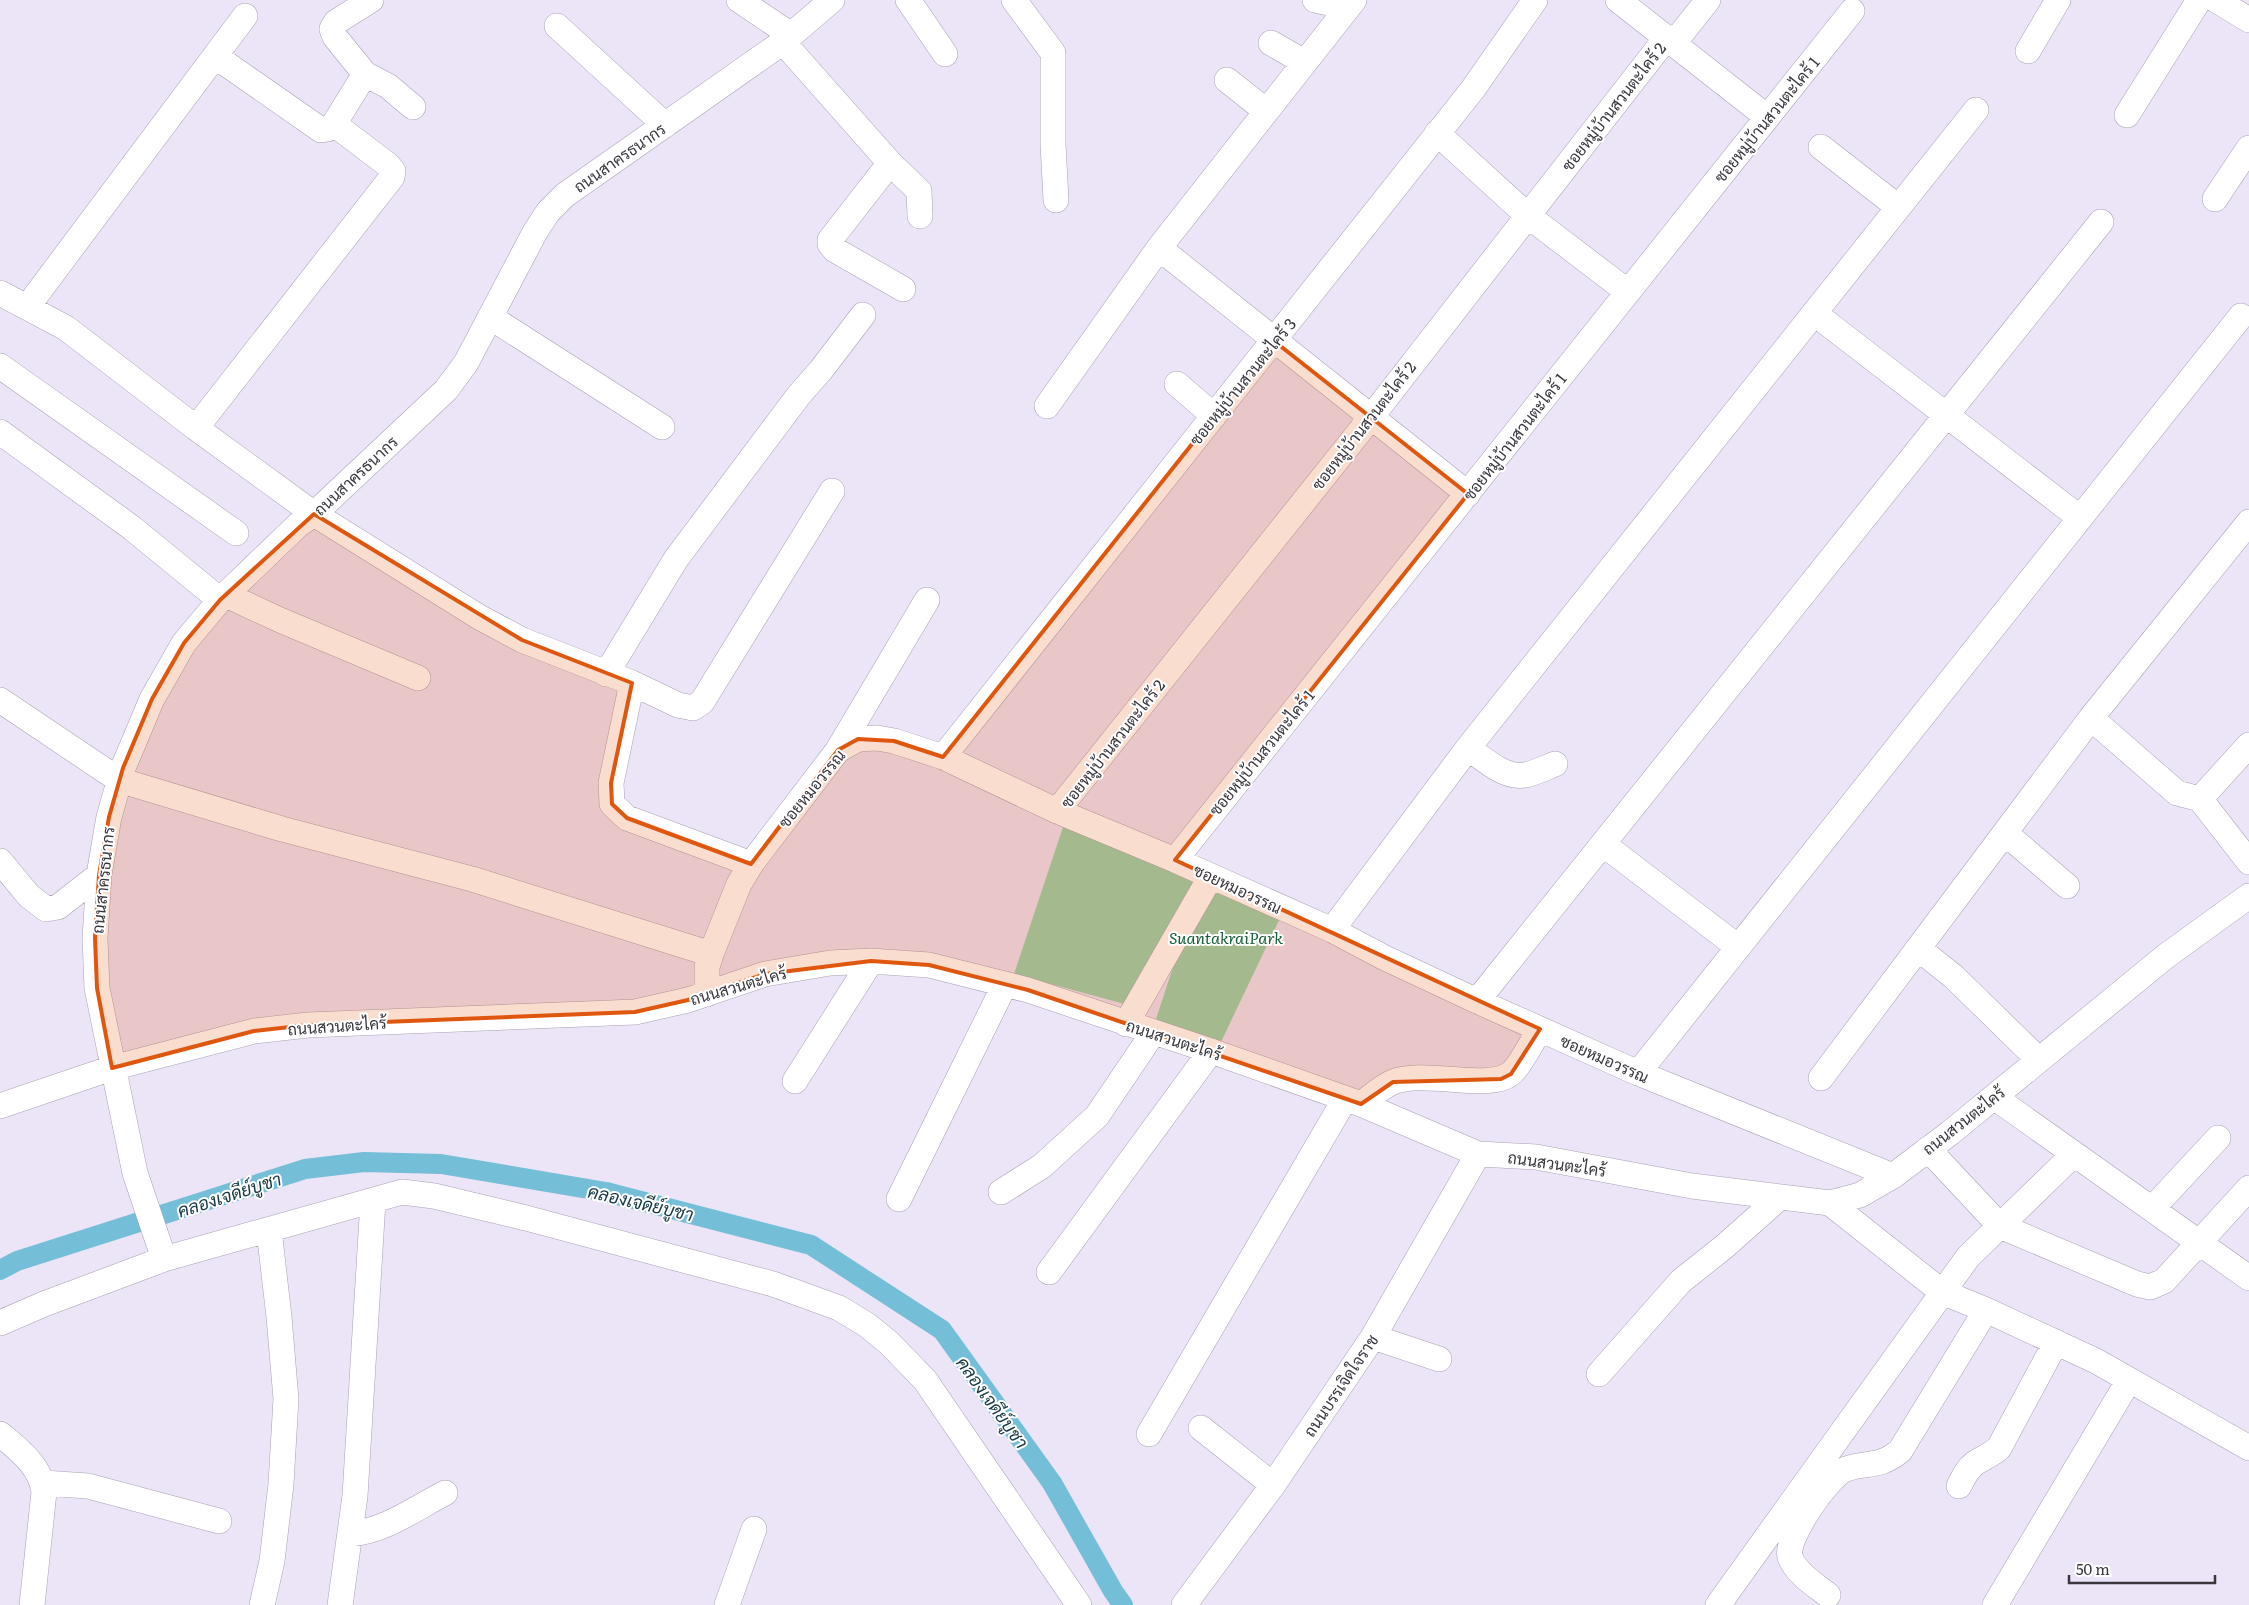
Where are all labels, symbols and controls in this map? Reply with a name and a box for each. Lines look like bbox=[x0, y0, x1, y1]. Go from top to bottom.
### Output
street label: ซอยหมู่บ้านสวนตะไคร้ 2 bbox=[1555, 37, 1672, 176]
street label: ซอยหมู่บ้านสวนตะไคร้ 1 bbox=[1708, 50, 1825, 188]
street label: ถนนสาครธนากร bbox=[568, 116, 670, 198]
street label: ซอยหมู่บ้านสวนตะไคร้ 3 bbox=[1183, 312, 1302, 451]
street label: ซอยหมู่บ้านสวนตะไคร้ 2 bbox=[1305, 356, 1422, 495]
street label: ซอยหมู่บ้านสวนตะไคร้ 1 bbox=[1457, 367, 1573, 505]
street label: ถนนสาครธนากร bbox=[307, 429, 403, 521]
street label: ซอยหมู่บ้านสวนตะไคร้ 2 bbox=[1054, 674, 1171, 813]
street label: ซอยหมู่บ้านสวนตะไคร้ 1 bbox=[1203, 683, 1320, 821]
street label: ซอยหมอวรรณ bbox=[772, 744, 850, 832]
street label: ถนนสาครธนากร bbox=[84, 825, 120, 935]
street label: ซอยหมอวรรณ bbox=[1190, 857, 1286, 919]
park label: SuantakraiPark bbox=[1169, 925, 1283, 949]
street label: ถนนสวนตะไคร้ bbox=[687, 960, 790, 1010]
street label: ถนนสวนตะไคร้ bbox=[287, 1009, 388, 1040]
street label: ถนนสวนตะไคร้ bbox=[1123, 1012, 1226, 1066]
street label: ซอยหมอวรรณ bbox=[1557, 1028, 1653, 1088]
street label: ถนนสวนตะไคร้ bbox=[1917, 1079, 2010, 1160]
street label: ถนนสวนตะไคร้ bbox=[1506, 1144, 1609, 1182]
water label: คลองเจดีย์บูชา bbox=[174, 1164, 285, 1224]
water label: คลองเจดีย์บูชา bbox=[585, 1177, 697, 1228]
street label: ถนนบรรเจิดใจราช bbox=[1297, 1329, 1383, 1441]
water label: คลองเจดีย์บูชา bbox=[950, 1350, 1036, 1454]
scale bar bbox=[2069, 1552, 2215, 1584]
text: 50 m bbox=[2076, 1557, 2110, 1580]

